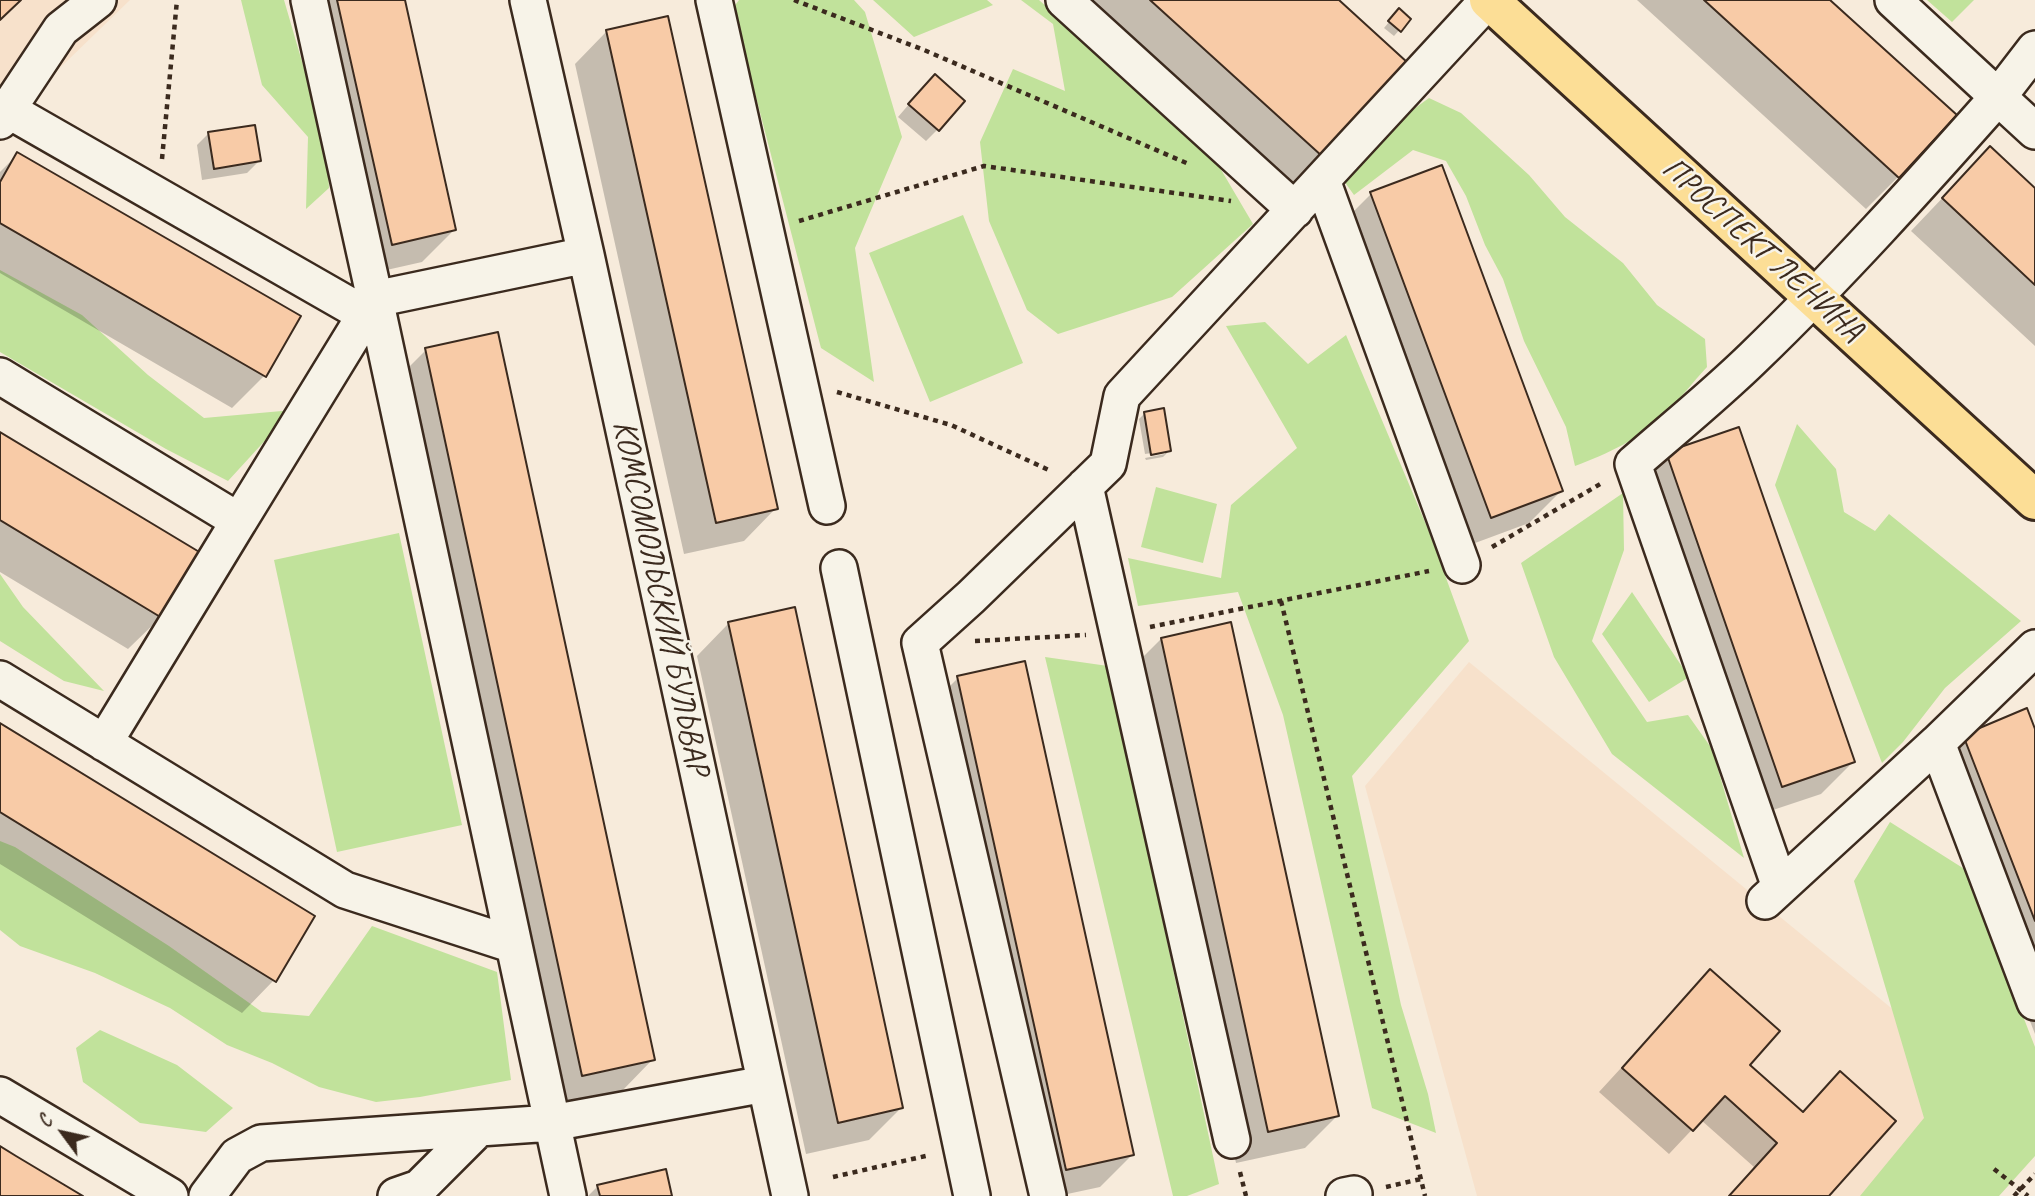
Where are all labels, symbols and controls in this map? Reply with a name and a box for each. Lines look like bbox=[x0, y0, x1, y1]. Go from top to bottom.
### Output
street label: ПРОСПЕКТ ЛЕНИНА bbox=[1653, 149, 1871, 351]
street label: КОМСОМОЛЬСКИЙ БУЛЬВАР bbox=[603, 417, 717, 779]
north arrow bbox=[28, 1098, 98, 1168]
text: С bbox=[33, 1111, 58, 1132]

